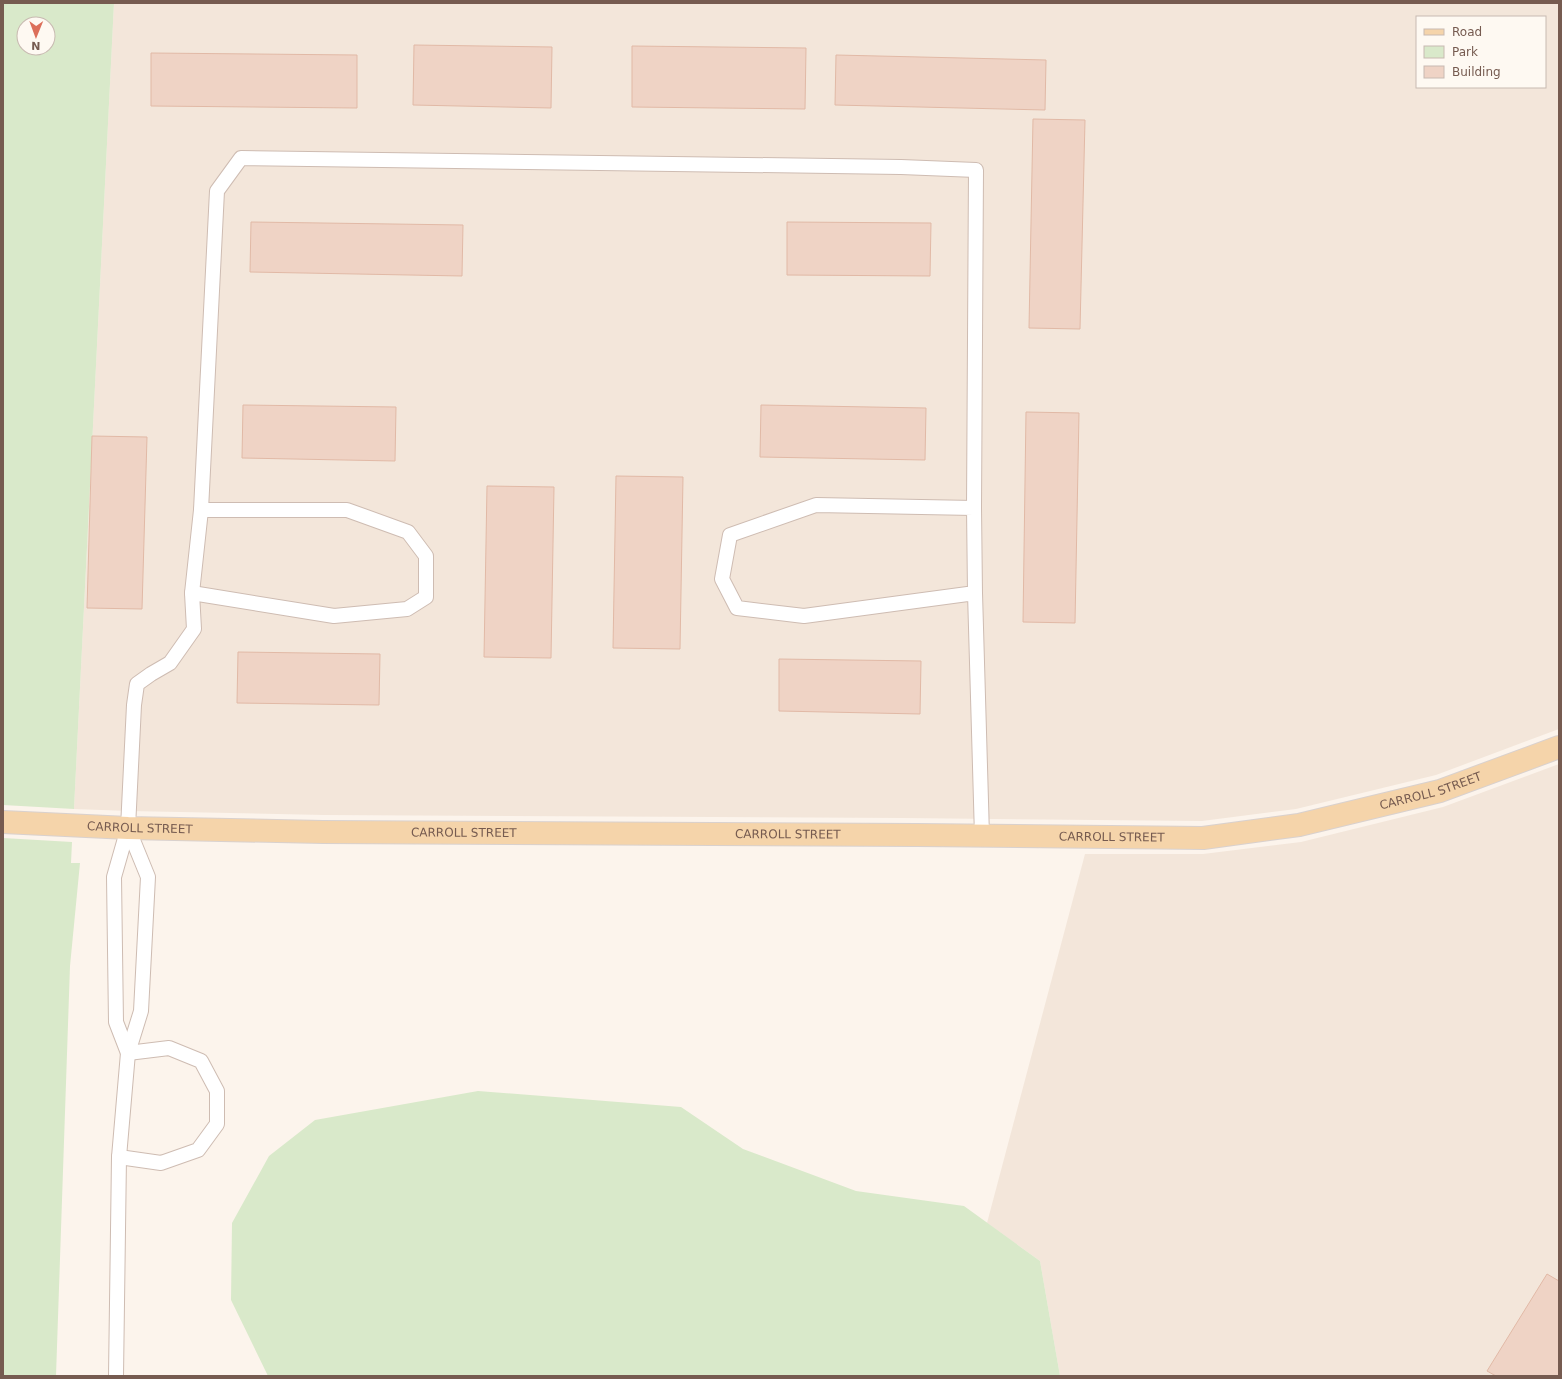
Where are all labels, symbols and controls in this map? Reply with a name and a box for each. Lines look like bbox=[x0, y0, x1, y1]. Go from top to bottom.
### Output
north arrow bbox=[16, 16, 56, 56]
legend bbox=[1416, 16, 1546, 88]
text: Road bbox=[1452, 25, 1482, 39]
text: N bbox=[31, 39, 41, 52]
text: Park bbox=[1452, 45, 1478, 59]
text: Building bbox=[1452, 65, 1501, 79]
street label: CARROLL STREET bbox=[1378, 769, 1484, 812]
street label: CARROLL STREET bbox=[87, 819, 194, 836]
street label: CARROLL STREET bbox=[411, 825, 517, 840]
street label: CARROLL STREET bbox=[735, 827, 841, 842]
street label: CARROLL STREET bbox=[1059, 829, 1165, 845]

